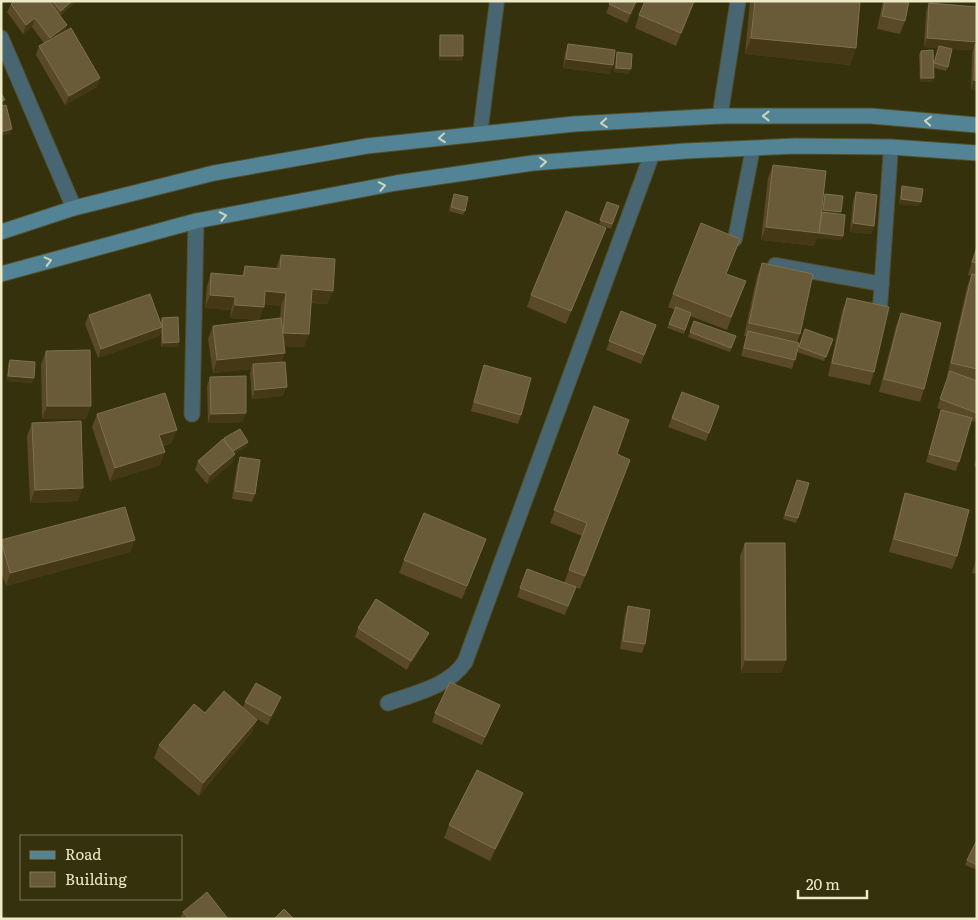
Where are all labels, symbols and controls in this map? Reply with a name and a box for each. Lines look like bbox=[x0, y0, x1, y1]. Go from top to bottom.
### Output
one-way arrow bbox=[762, 111, 770, 121]
one-way arrow bbox=[924, 116, 932, 127]
one-way arrow bbox=[599, 117, 607, 128]
one-way arrow bbox=[438, 132, 446, 143]
one-way arrow bbox=[539, 157, 547, 168]
one-way arrow bbox=[378, 181, 387, 191]
one-way arrow bbox=[218, 212, 227, 222]
one-way arrow bbox=[44, 256, 53, 267]
legend bbox=[20, 835, 182, 900]
text: Road bbox=[65, 842, 101, 865]
text: Building bbox=[65, 867, 127, 890]
scale bar bbox=[798, 868, 867, 900]
text: 20 m bbox=[806, 872, 840, 895]

